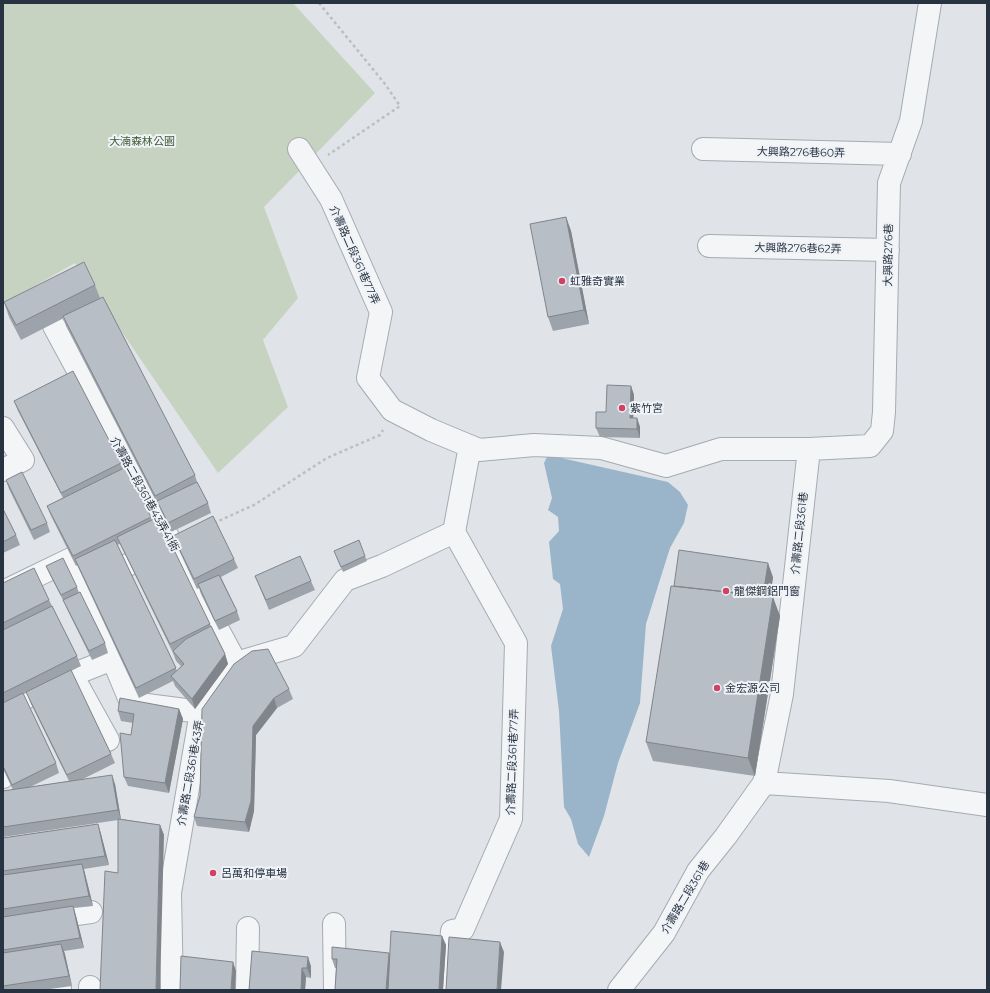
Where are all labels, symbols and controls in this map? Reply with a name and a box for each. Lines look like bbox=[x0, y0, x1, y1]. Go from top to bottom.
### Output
park label: 大湳森林公園 bbox=[109, 134, 175, 148]
street label: 大興路276巷60弄 bbox=[757, 144, 845, 160]
street label: 介壽路二段361巷77弄 bbox=[327, 203, 383, 307]
street label: 大興路276巷 bbox=[880, 223, 896, 287]
street label: 大興路276巷62弄 bbox=[754, 240, 842, 256]
place label: 虹雅奇實業 bbox=[570, 274, 625, 288]
marker: 虹雅奇實業 bbox=[557, 276, 567, 286]
place label: 紫竹宮 bbox=[630, 401, 663, 415]
marker: 紫竹宮 bbox=[617, 403, 627, 413]
street label: 介壽路二段361巷43弄41衖 bbox=[108, 434, 182, 554]
street label: 介壽路二段361巷 bbox=[788, 491, 810, 575]
place label: 龍傑鋼鋁門窗 bbox=[734, 584, 800, 598]
marker: 龍傑鋼鋁門窗 bbox=[721, 586, 731, 596]
place label: 金宏源公司 bbox=[725, 681, 780, 695]
marker: 金宏源公司 bbox=[712, 683, 722, 693]
street label: 介壽路二段361巷77弄 bbox=[503, 708, 521, 816]
street label: 介壽路二段361巷43弄 bbox=[174, 719, 206, 827]
street label: 介壽路二段361巷 bbox=[658, 858, 712, 936]
place label: 呂萬和停車場 bbox=[221, 866, 287, 880]
marker: 呂萬和停車場 bbox=[208, 868, 218, 878]

